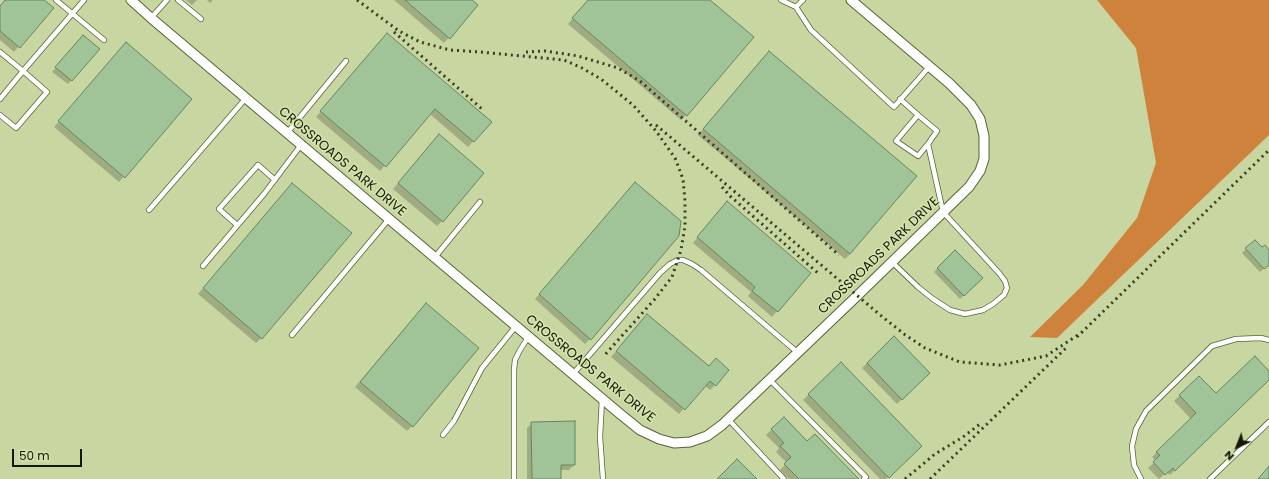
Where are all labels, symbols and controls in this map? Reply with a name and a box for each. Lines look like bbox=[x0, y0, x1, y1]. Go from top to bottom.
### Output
street label: CROSSROADS PARK DRIVE bbox=[275, 104, 409, 220]
street label: CROSSROADS PARK DRIVE bbox=[815, 194, 943, 318]
street label: CROSSROADS PARK DRIVE bbox=[522, 312, 658, 426]
north arrow bbox=[1217, 427, 1257, 467]
scale bar bbox=[14, 441, 84, 467]
text: 50 m bbox=[19, 447, 50, 464]
text: N bbox=[1220, 447, 1237, 464]

